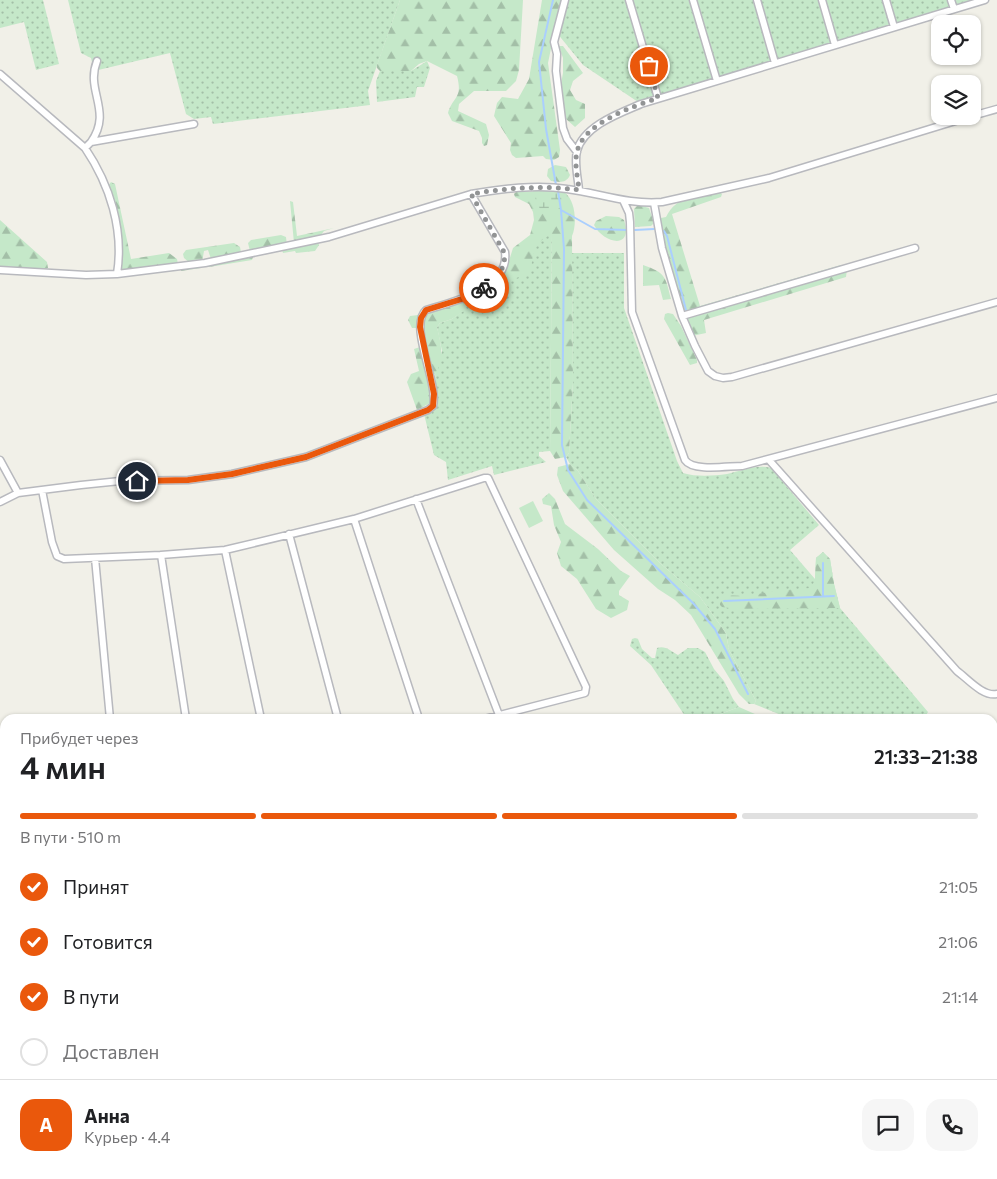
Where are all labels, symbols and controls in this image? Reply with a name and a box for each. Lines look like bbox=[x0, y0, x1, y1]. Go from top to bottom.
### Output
map controls bbox=[931, 15, 981, 125]
button: locate bbox=[931, 15, 981, 65]
pin bbox=[628, 45, 670, 87]
icon: bag bbox=[635, 52, 663, 80]
button: layers bbox=[931, 75, 981, 125]
courier bbox=[459, 263, 509, 313]
icon: bike bbox=[470, 274, 498, 302]
pin bbox=[116, 460, 158, 502]
icon: home bbox=[123, 467, 151, 495]
text: Прибудет через bbox=[20, 728, 139, 747]
text: 21:33–21:38 bbox=[874, 745, 978, 768]
text: 4 мин bbox=[20, 746, 106, 786]
text: В пути · 510 m bbox=[20, 827, 121, 846]
icon: check bbox=[20, 873, 48, 901]
text: Принят bbox=[63, 875, 129, 898]
text: 21:05 bbox=[939, 877, 978, 896]
icon: check bbox=[20, 928, 48, 956]
text: Готовится bbox=[63, 930, 153, 953]
text: 21:06 bbox=[938, 932, 978, 951]
icon: check bbox=[20, 983, 48, 1011]
text: В пути bbox=[63, 985, 119, 1008]
text: 21:14 bbox=[942, 987, 978, 1006]
text: Доставлен bbox=[63, 1040, 159, 1063]
button: chat bbox=[862, 1099, 914, 1151]
button: phone bbox=[926, 1099, 978, 1151]
text: Анна bbox=[84, 1104, 130, 1127]
text: А bbox=[39, 1113, 53, 1136]
text: Курьер · 4.4 bbox=[84, 1127, 170, 1146]

